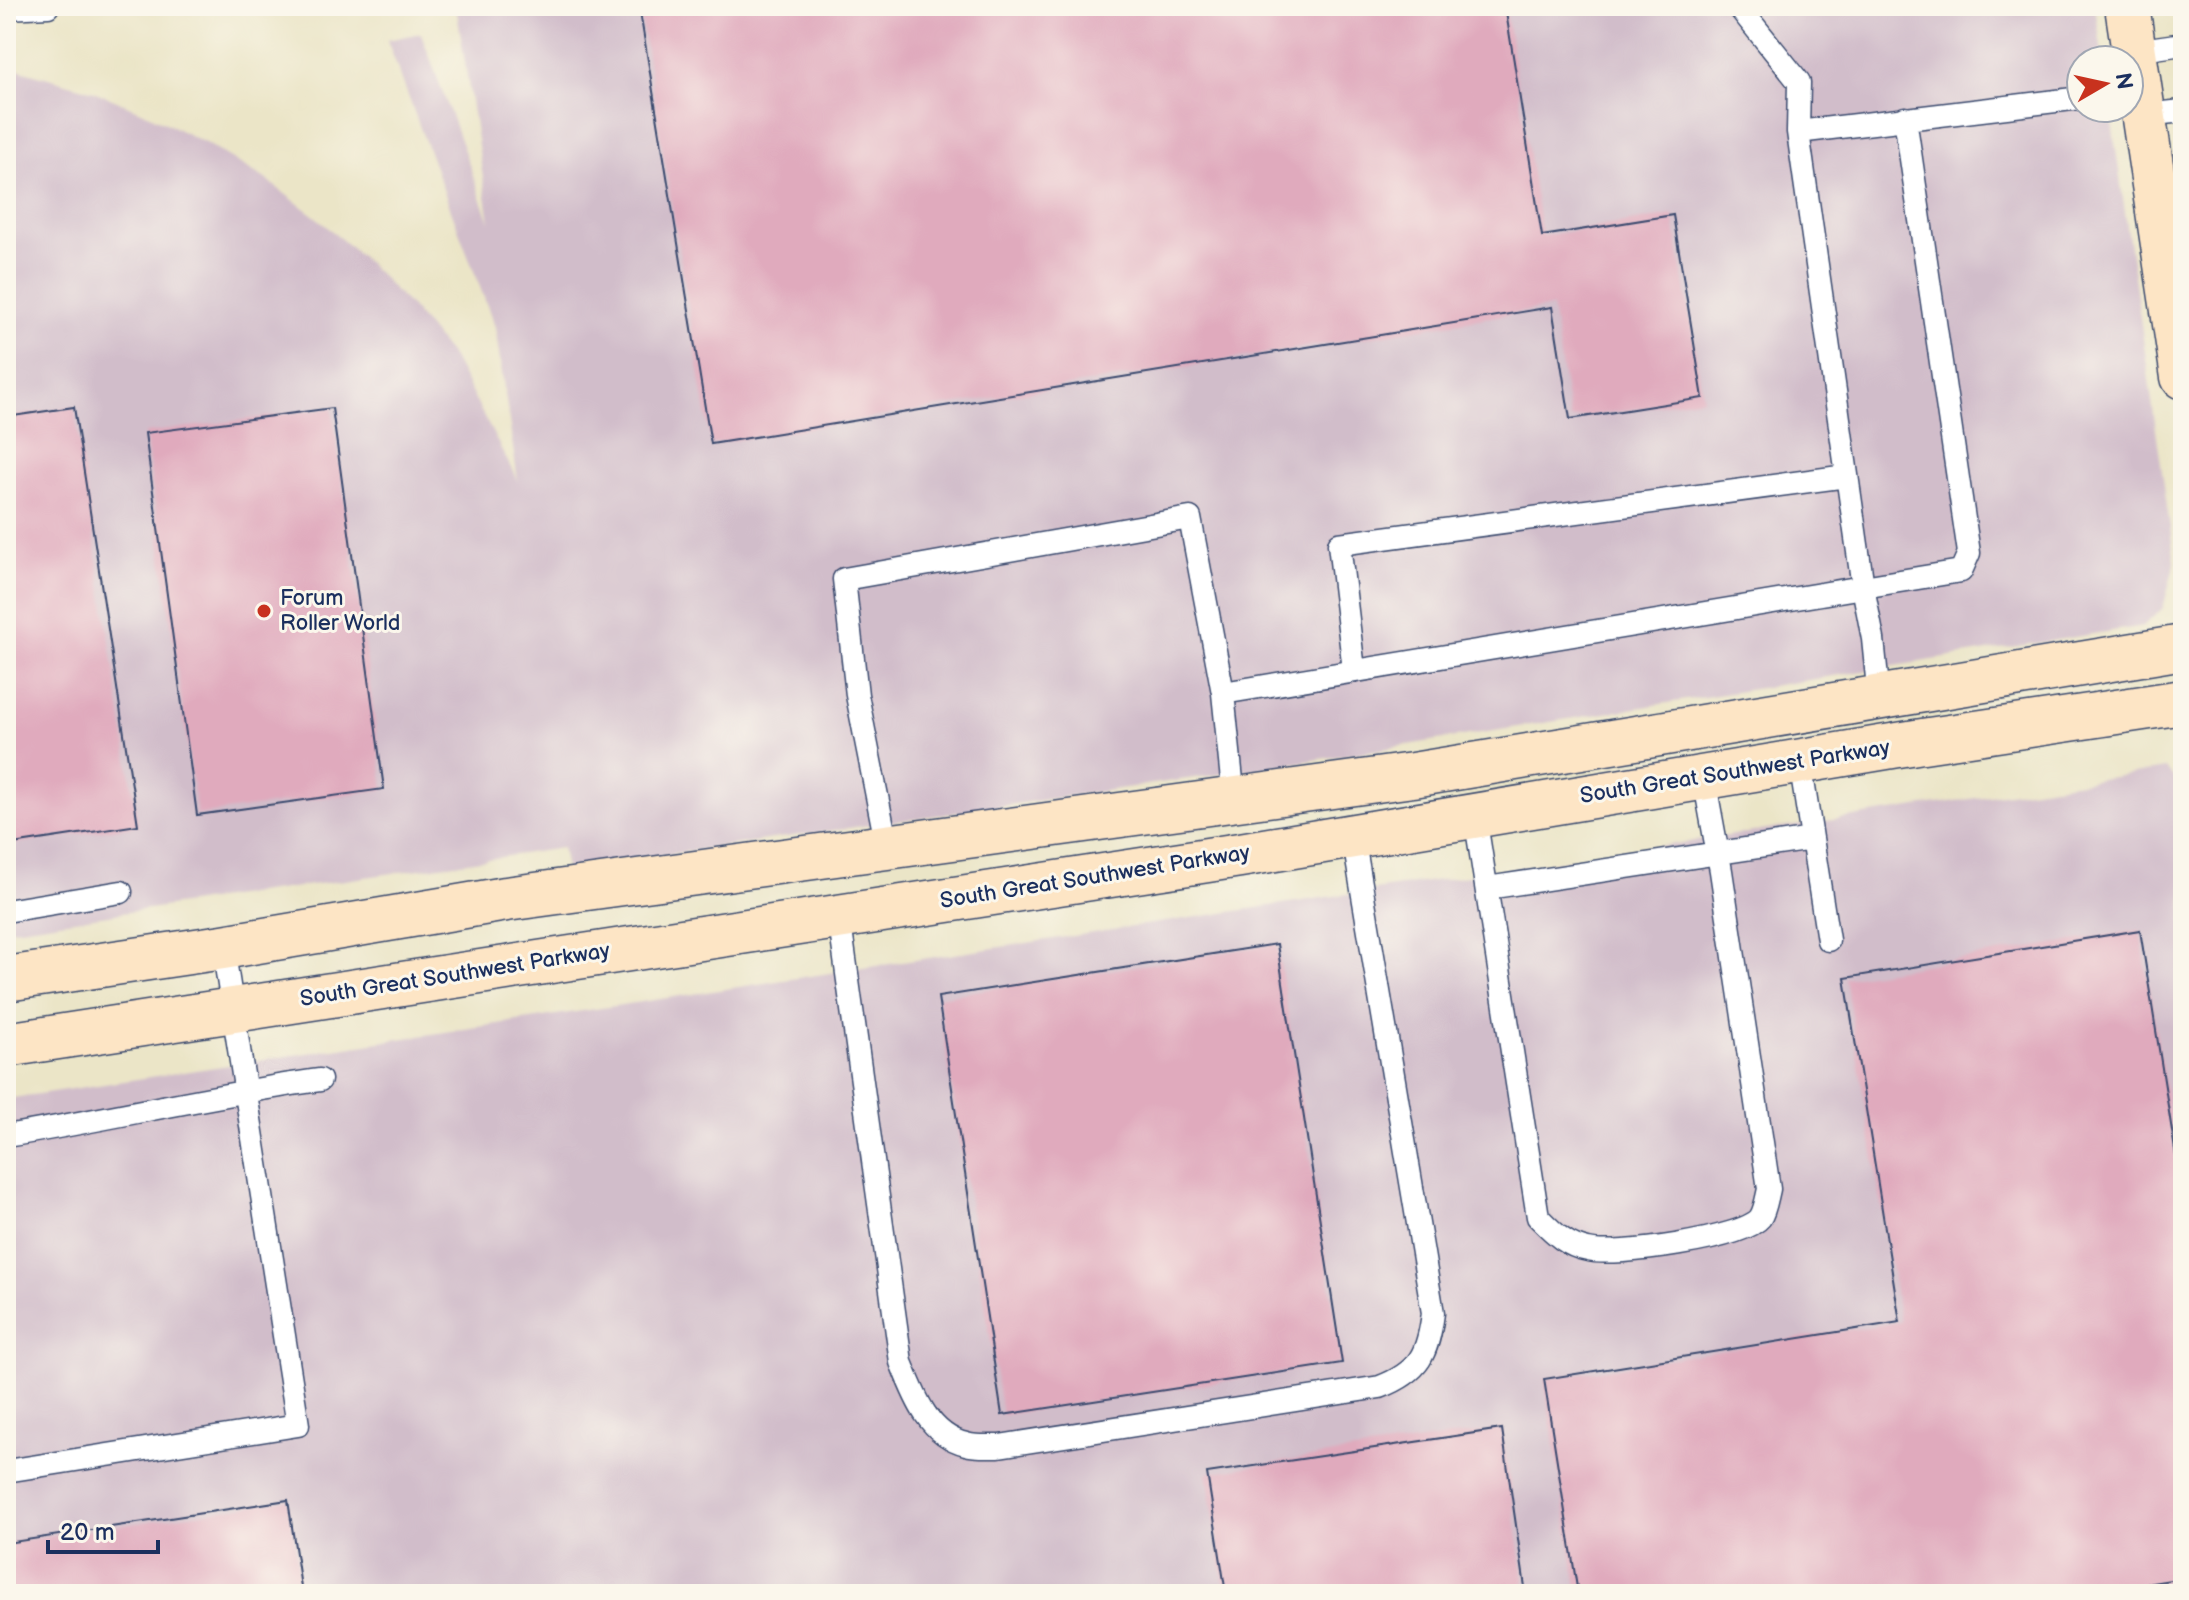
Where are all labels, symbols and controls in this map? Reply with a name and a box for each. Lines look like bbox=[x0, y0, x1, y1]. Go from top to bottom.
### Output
north arrow bbox=[2065, 44, 2145, 124]
text: N bbox=[2109, 71, 2138, 91]
place label: Forum Roller World bbox=[280, 585, 400, 637]
marker: Forum Roller World bbox=[255, 602, 273, 620]
street label: South Great Southwest Parkway bbox=[1578, 734, 1892, 810]
street label: South Great Southwest Parkway bbox=[938, 839, 1252, 915]
street label: South Great Southwest Parkway bbox=[298, 937, 612, 1013]
scale bar bbox=[48, 1504, 158, 1554]
text: 20 m bbox=[60, 1518, 115, 1547]

